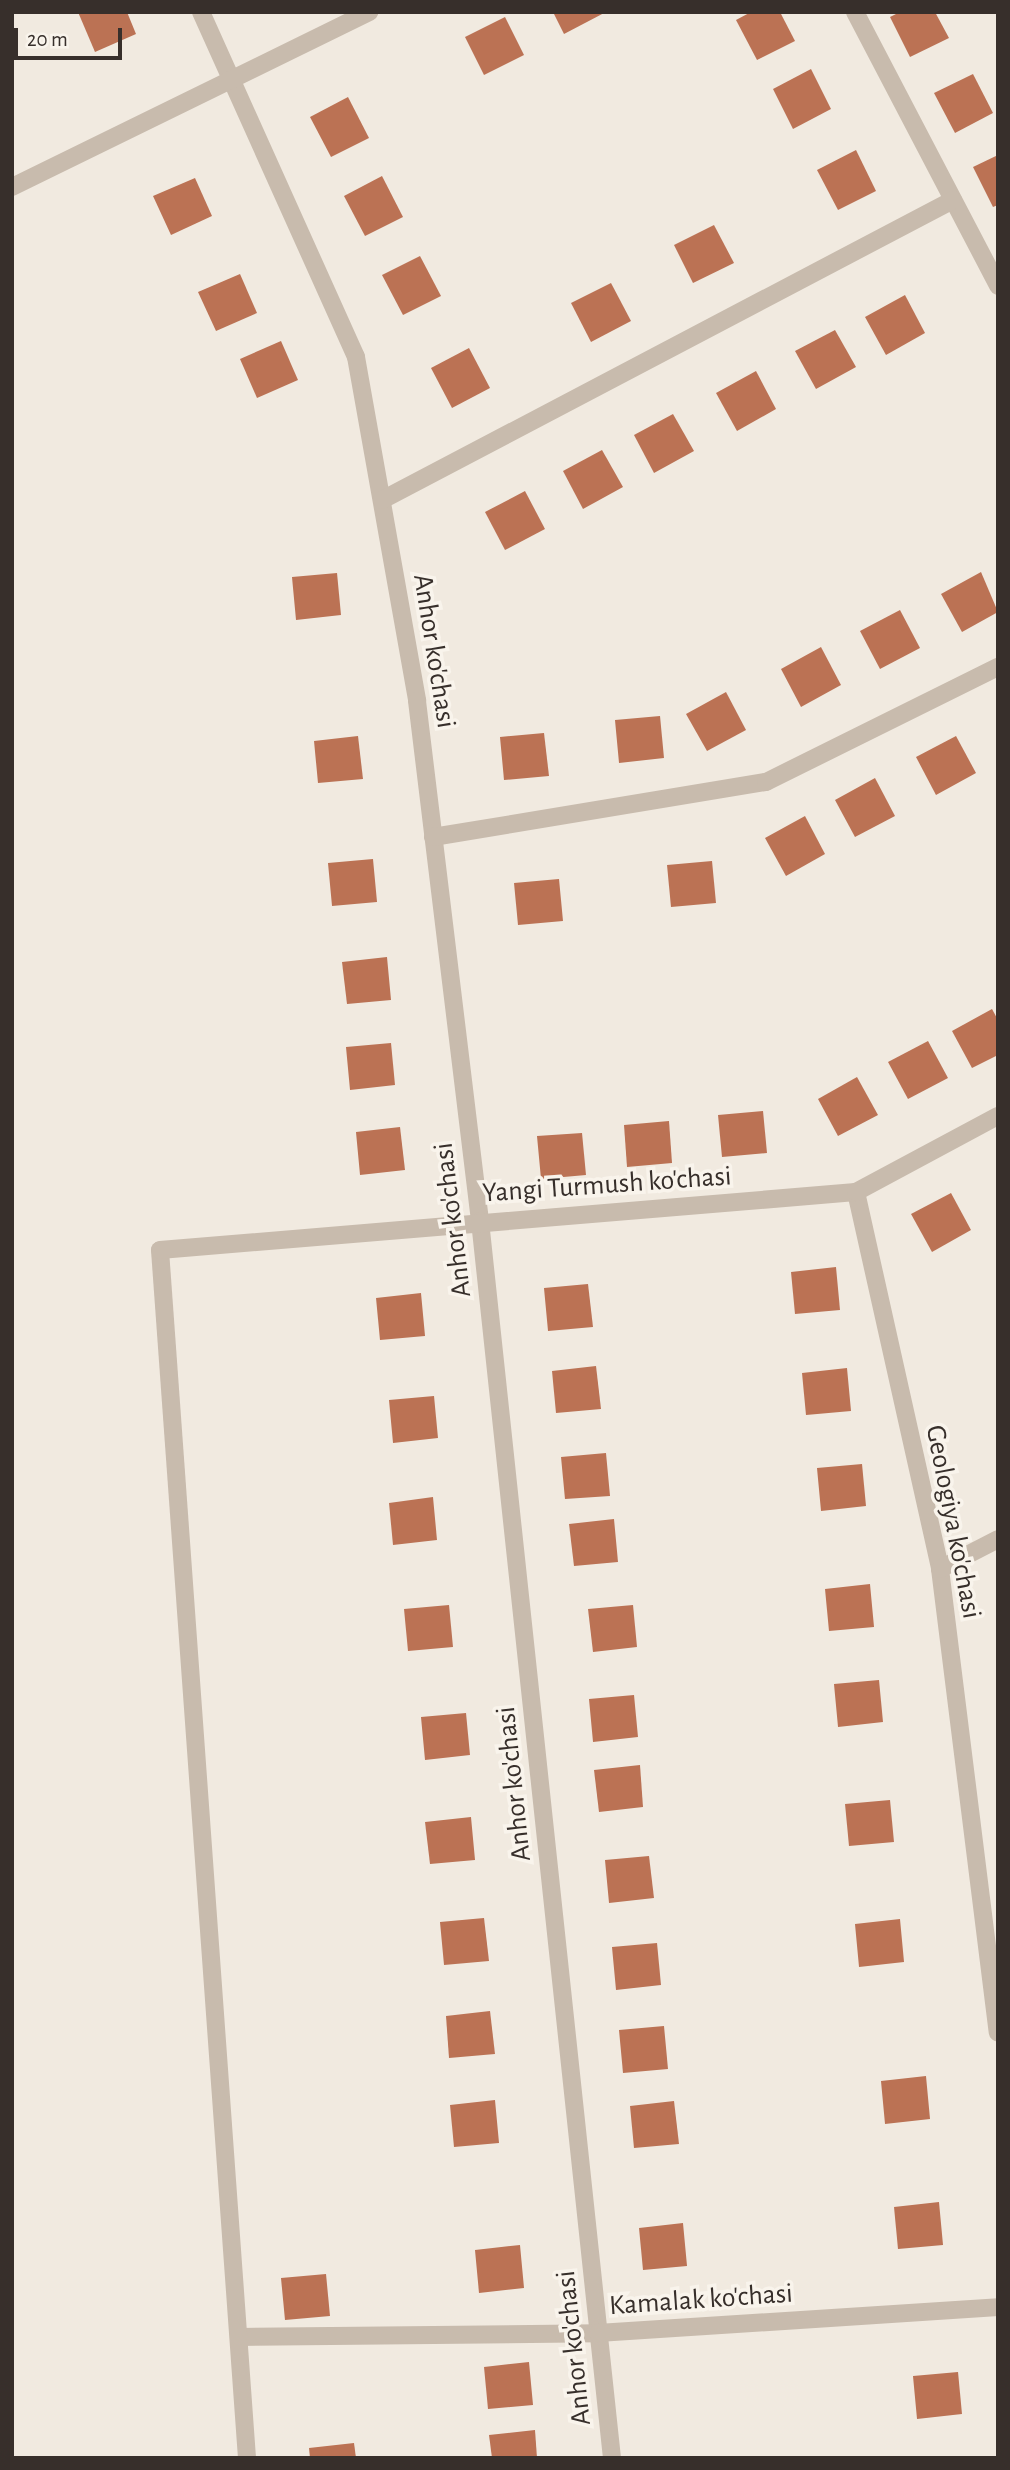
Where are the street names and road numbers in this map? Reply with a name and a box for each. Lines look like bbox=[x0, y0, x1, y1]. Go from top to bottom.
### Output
street label: Anhor ko'chasi bbox=[405, 572, 463, 730]
street label: Anhor ko'chasi bbox=[427, 1141, 479, 1299]
street label: Yangi Turmush ko'chasi bbox=[481, 1160, 733, 1210]
street label: Geologiya ko'chasi bbox=[918, 1422, 988, 1622]
street label: Anhor ko'chasi bbox=[489, 1705, 539, 1863]
street label: Anhor ko'chasi bbox=[549, 2269, 599, 2427]
street label: Kamalak ko'chasi bbox=[608, 2277, 794, 2323]

